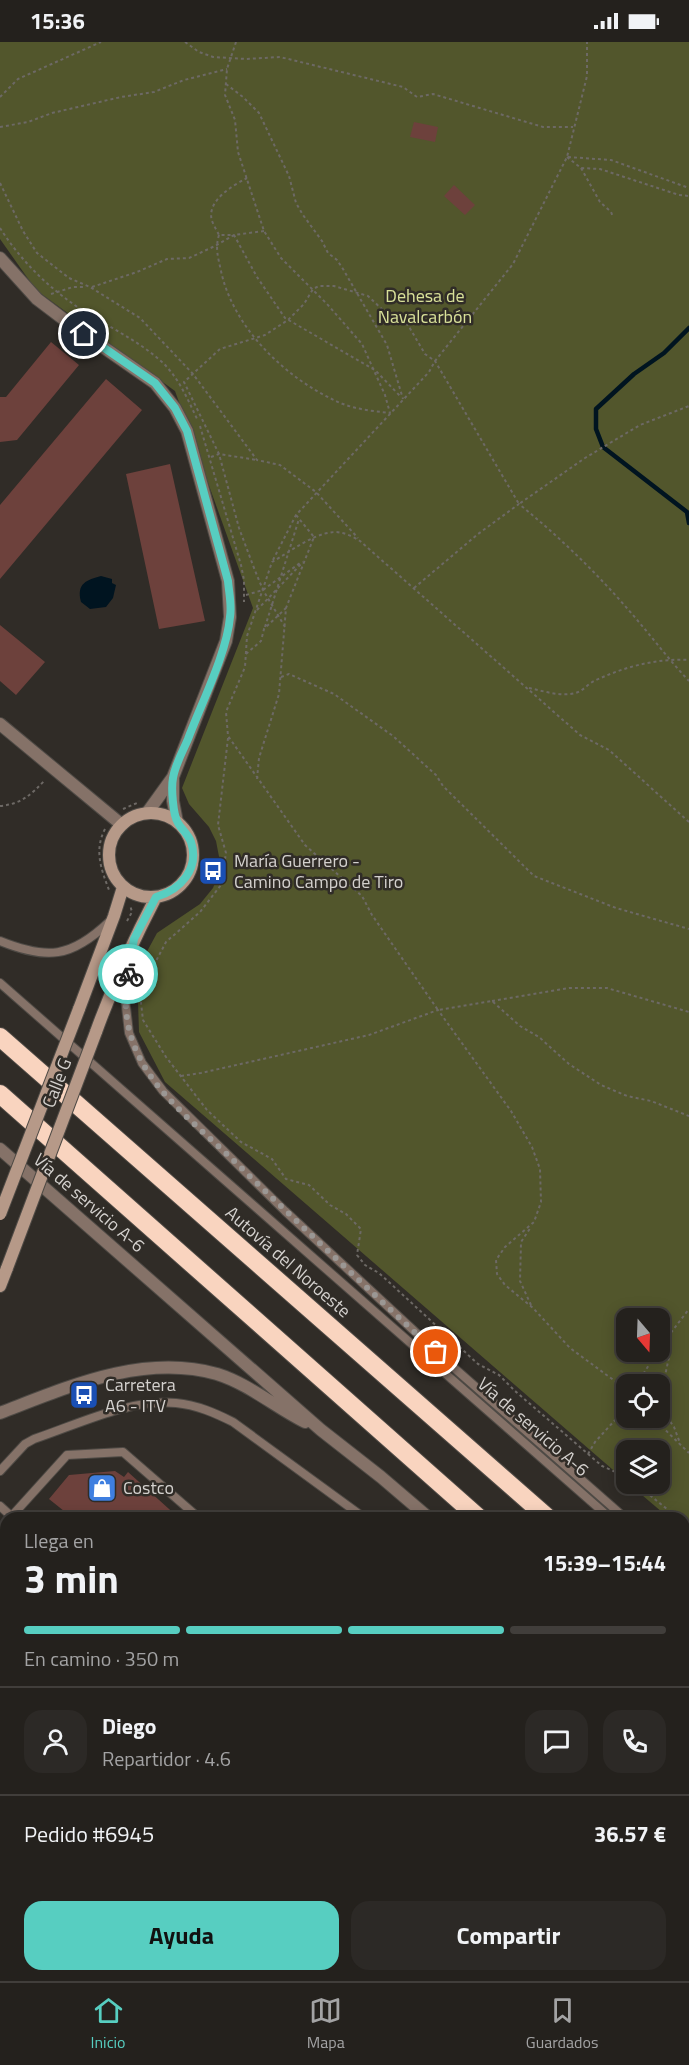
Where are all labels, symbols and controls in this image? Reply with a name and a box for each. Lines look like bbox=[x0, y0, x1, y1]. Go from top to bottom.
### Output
text: 15:36 bbox=[30, 4, 85, 38]
park label: Dehesa de Navalcarbón bbox=[378, 282, 472, 330]
pin bbox=[58, 308, 109, 359]
icon: home bbox=[67, 317, 100, 350]
place label: María Guerrero - Camino Campo de Tiro bbox=[234, 847, 403, 895]
bus stop icon: María Guerrero - Camino Campo de Tiro bbox=[197, 855, 229, 887]
courier bbox=[98, 944, 158, 1004]
icon: bike bbox=[112, 958, 145, 991]
street label: Calle G bbox=[35, 1054, 78, 1112]
street label: Vía de servicio A-6 bbox=[28, 1146, 151, 1259]
street label: Autovía del Noroeste bbox=[220, 1200, 357, 1324]
north arrow bbox=[616, 1308, 670, 1362]
map controls bbox=[616, 1308, 670, 1494]
pin bbox=[410, 1326, 461, 1377]
icon: bag bbox=[419, 1335, 452, 1368]
street label: Vía de servicio A-6 bbox=[472, 1370, 595, 1483]
place label: Carretera A6 - ITV bbox=[105, 1371, 176, 1419]
button: locate bbox=[616, 1374, 670, 1428]
bus stop icon: Carretera A6 - ITV bbox=[68, 1379, 100, 1411]
button: layers bbox=[616, 1440, 670, 1494]
shop icon: Costco bbox=[86, 1472, 118, 1504]
place label: Costco bbox=[123, 1474, 174, 1501]
text: Llega en bbox=[24, 1525, 94, 1556]
text: 15:39–15:44 bbox=[543, 1546, 666, 1580]
text: 3 min bbox=[24, 1549, 119, 1608]
text: En camino · 350 m bbox=[24, 1643, 179, 1674]
text: Diego bbox=[102, 1709, 156, 1743]
button: person bbox=[24, 1710, 87, 1773]
button: chat bbox=[525, 1710, 588, 1773]
button: phone bbox=[603, 1710, 666, 1773]
text: Repartidor · 4.6 bbox=[102, 1743, 231, 1774]
text: Pedido #6945 bbox=[24, 1817, 154, 1851]
text: 36.57 € bbox=[594, 1817, 666, 1851]
button: Ayuda bbox=[24, 1901, 339, 1970]
button: Compartir bbox=[351, 1901, 666, 1970]
tab: Inicio bbox=[91, 1994, 126, 2054]
tab: Mapa bbox=[307, 1994, 345, 2054]
tab: Guardados bbox=[526, 1994, 598, 2054]

